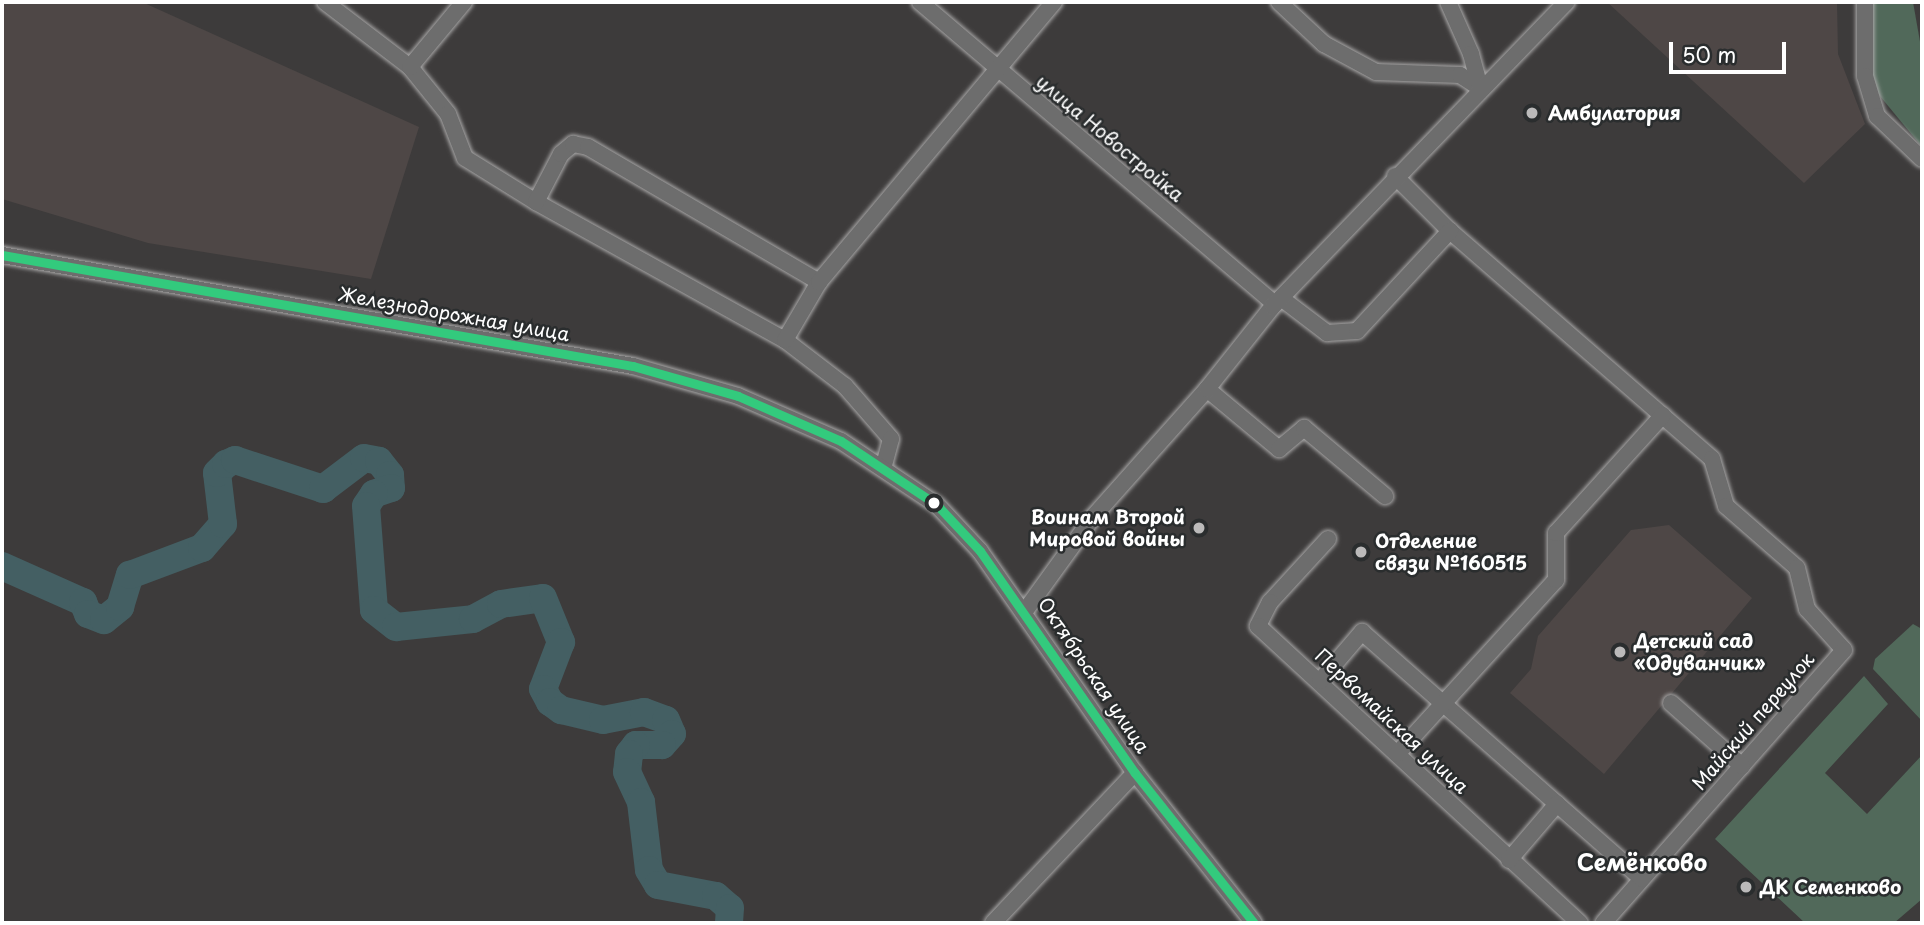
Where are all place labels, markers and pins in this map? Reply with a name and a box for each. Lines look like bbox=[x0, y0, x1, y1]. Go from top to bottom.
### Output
place label: Амбулатория bbox=[1548, 102, 1681, 124]
marker: Амбулатория bbox=[1522, 103, 1542, 123]
unlabelled marker bbox=[927, 496, 941, 510]
place label: Воинам Второй Мировой войны bbox=[1029, 506, 1185, 550]
marker: Воинам Второй Мировой войны bbox=[1191, 520, 1207, 536]
place label: Отделение связи №160515 bbox=[1375, 530, 1528, 574]
marker: Отделение связи №160515 bbox=[1353, 544, 1369, 560]
place label: Детский сад «Одуванчик» bbox=[1634, 630, 1765, 674]
marker: Детский сад «Одуванчик» bbox=[1612, 644, 1628, 660]
place label: ДК Семенково bbox=[1760, 876, 1903, 898]
marker: ДК Семенково bbox=[1738, 879, 1754, 895]

